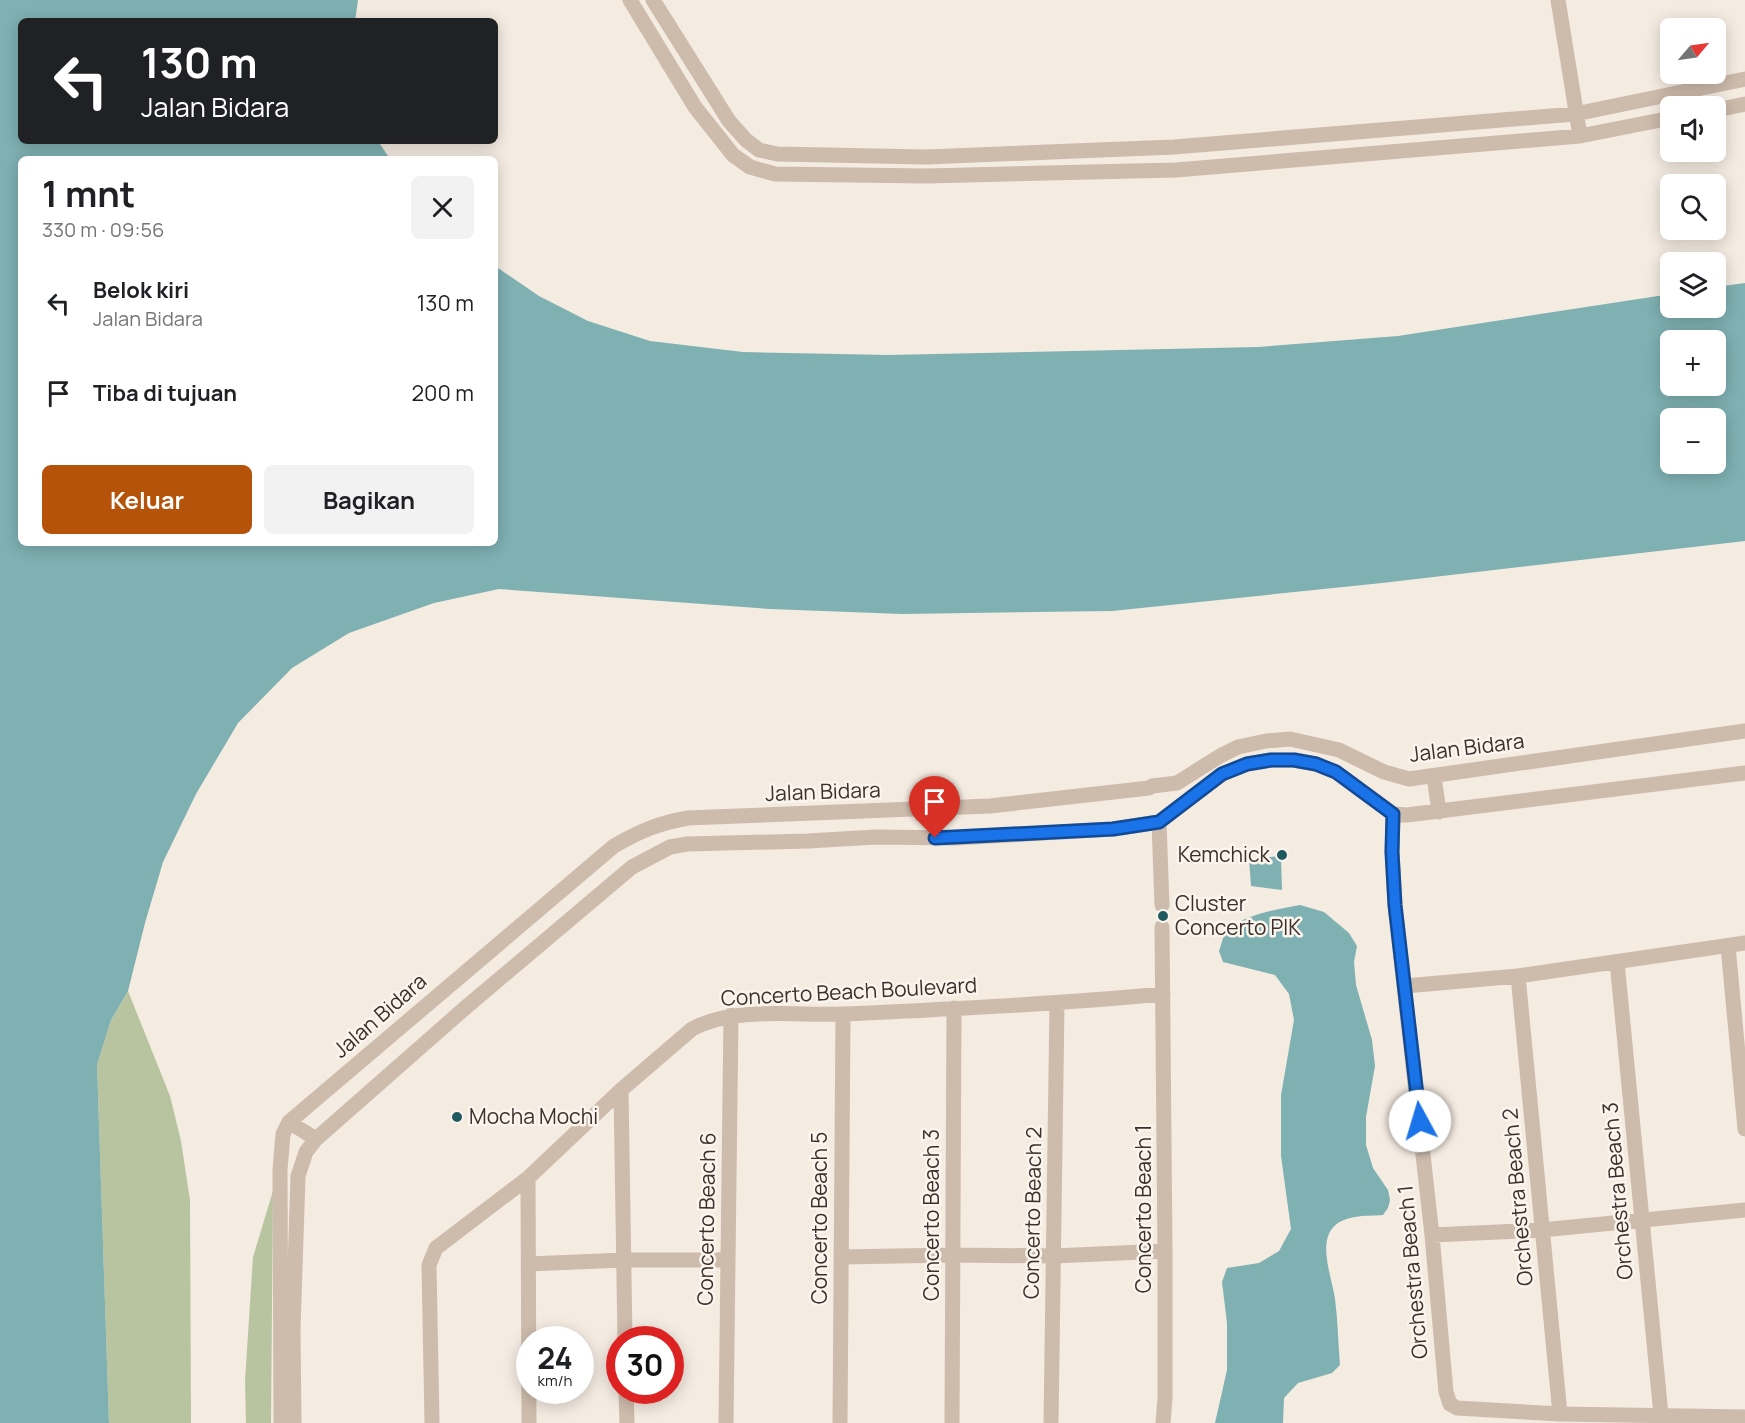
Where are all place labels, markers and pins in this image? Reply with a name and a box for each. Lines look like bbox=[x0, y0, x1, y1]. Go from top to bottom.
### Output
pin bbox=[909, 776, 960, 838]
place label: Kemchick bbox=[1178, 840, 1271, 868]
marker: Kemchick bbox=[1275, 848, 1289, 862]
place label: Cluster Concerto PIK bbox=[1175, 889, 1301, 941]
marker: Cluster Concerto PIK bbox=[1156, 909, 1170, 923]
place label: Mocha Mochi bbox=[469, 1102, 598, 1130]
marker: Mocha Mochi bbox=[450, 1110, 464, 1124]

